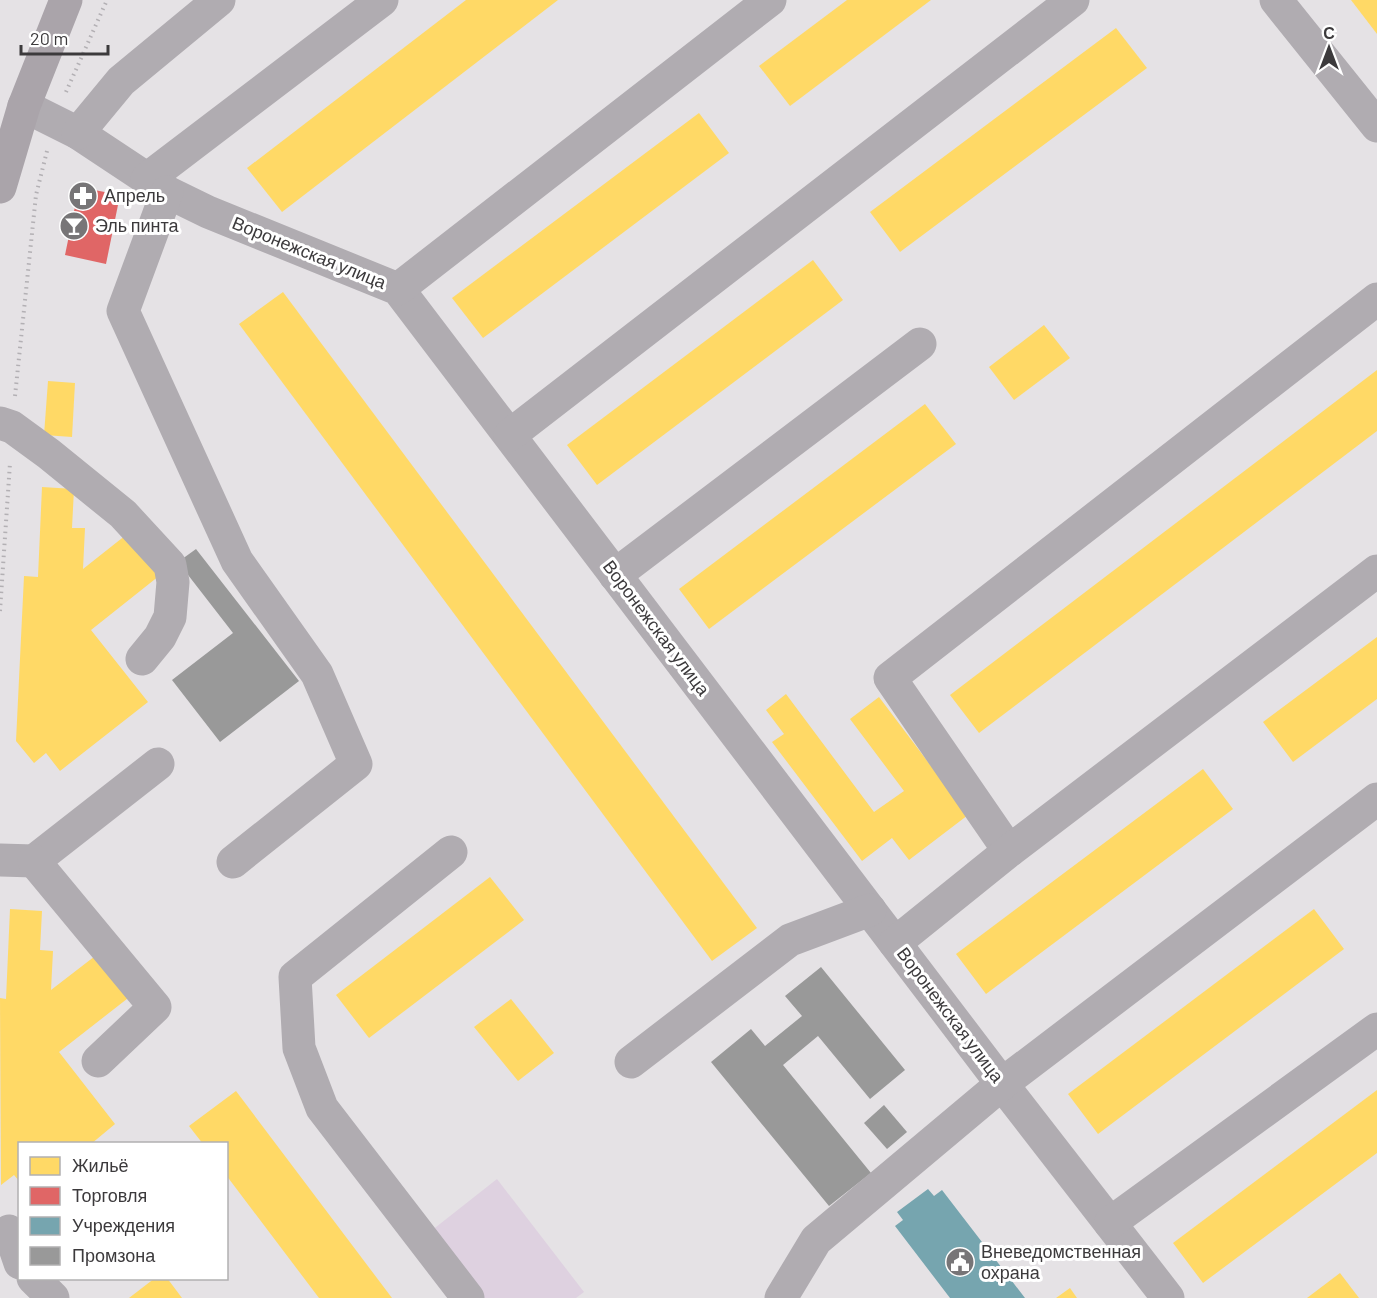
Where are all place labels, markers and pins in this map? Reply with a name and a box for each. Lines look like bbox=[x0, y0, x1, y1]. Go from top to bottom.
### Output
pharmacy icon: Апрель bbox=[67, 180, 99, 212]
place label: Апрель bbox=[104, 184, 165, 206]
bar icon: Эль пинта bbox=[58, 210, 90, 242]
place label: Эль пинта bbox=[95, 214, 180, 236]
place label: Вневедомственная охрана bbox=[981, 1240, 1141, 1283]
public building icon: Вневедомственная охрана bbox=[944, 1246, 976, 1278]

